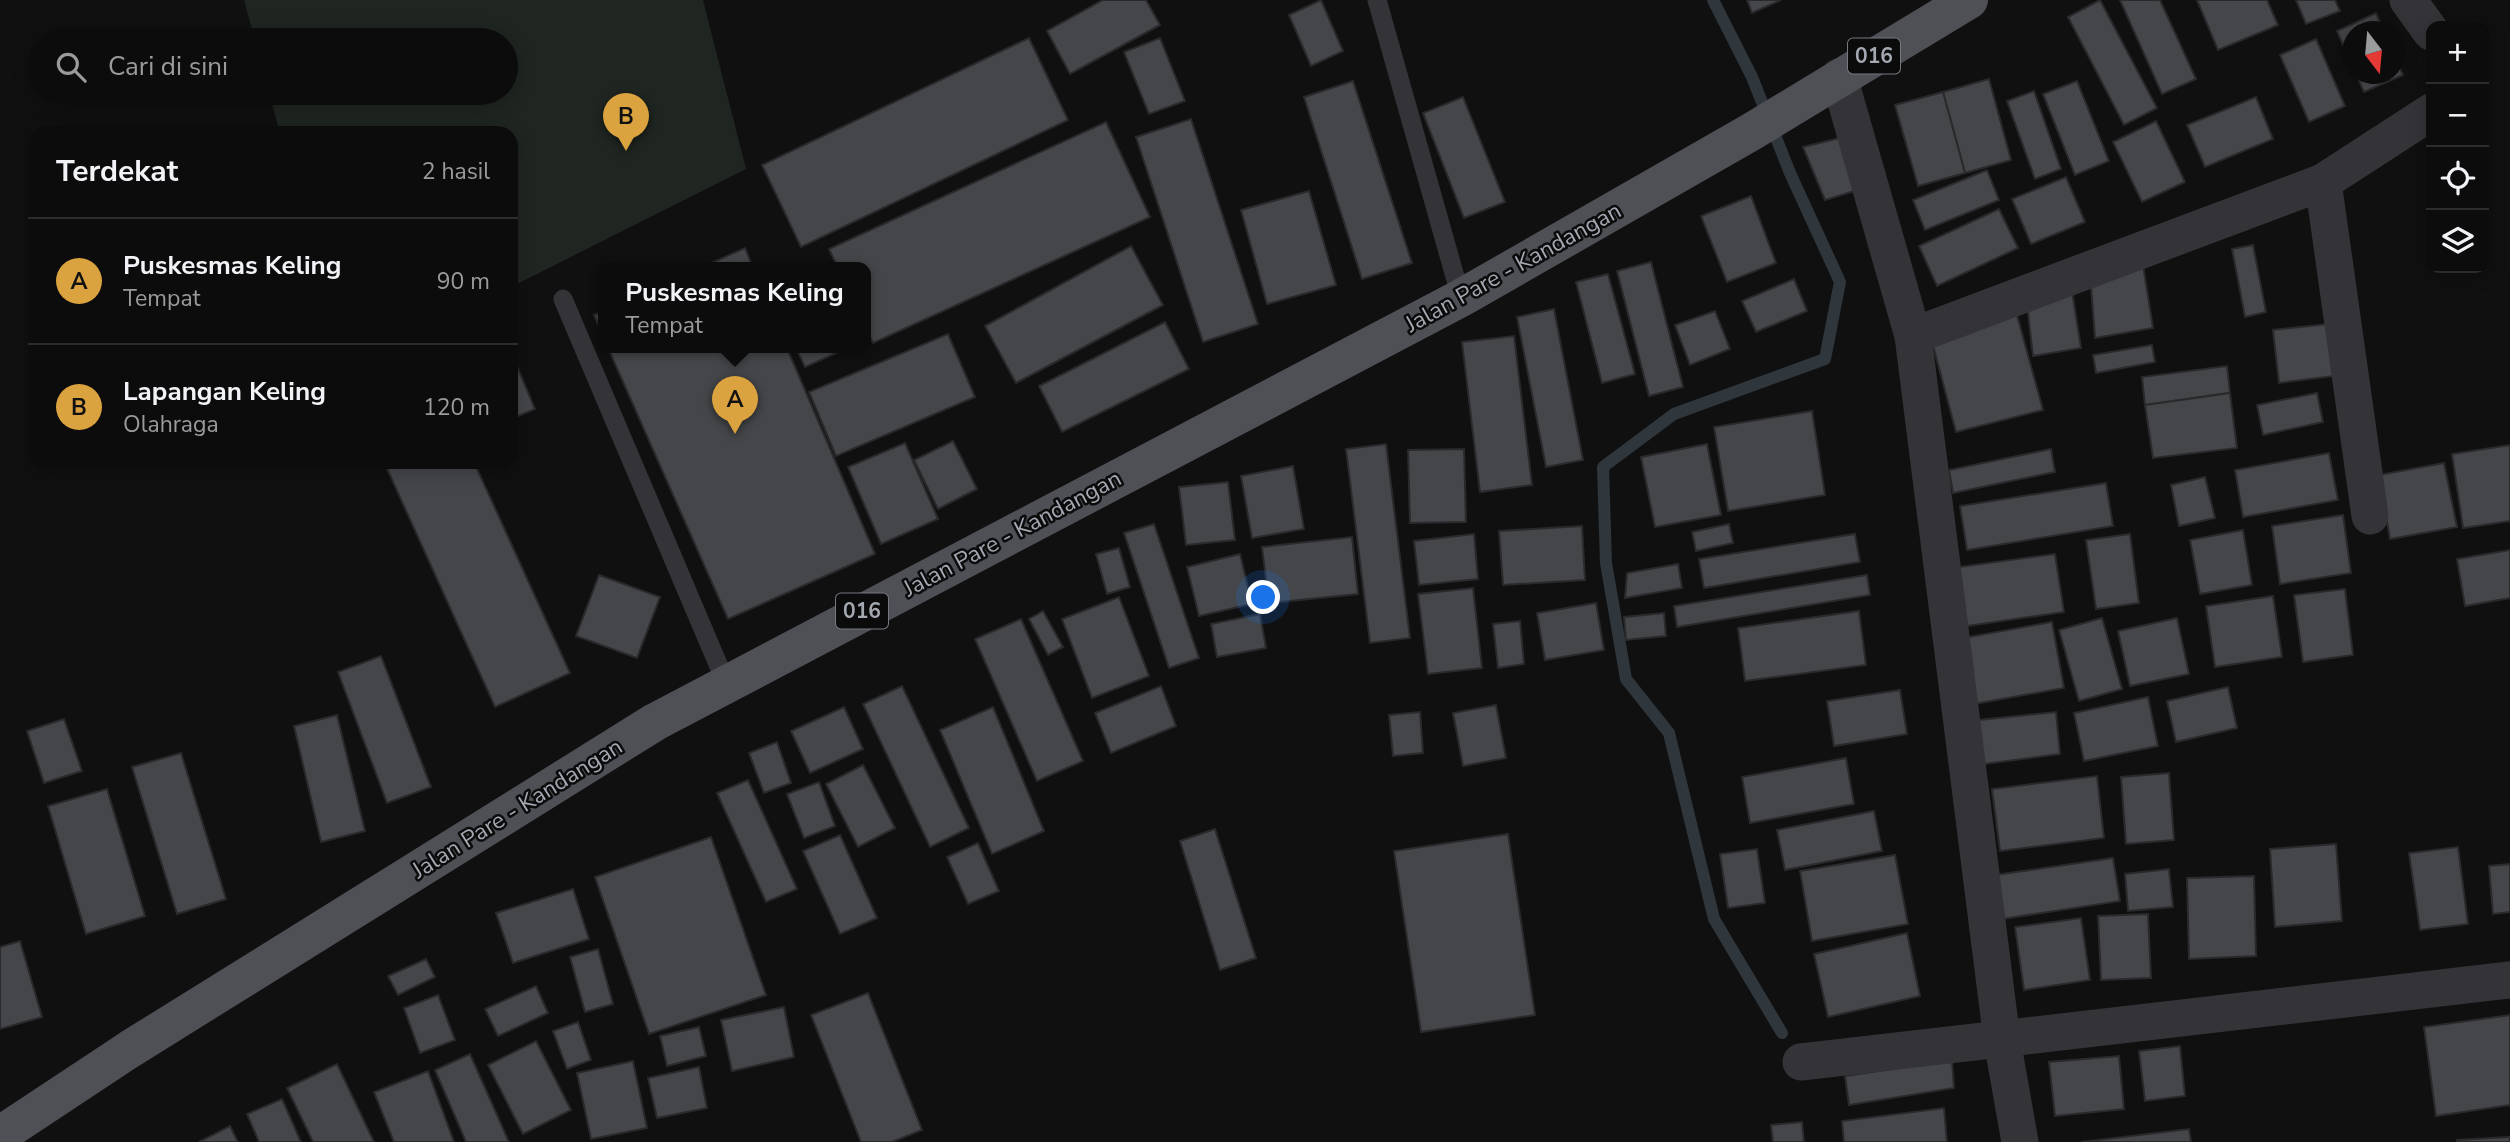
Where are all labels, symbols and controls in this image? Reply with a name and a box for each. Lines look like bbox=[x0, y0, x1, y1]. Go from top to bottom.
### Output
north arrow bbox=[2342, 21, 2405, 84]
map controls bbox=[2426, 21, 2489, 273]
button: + bbox=[2426, 21, 2489, 84]
search box bbox=[28, 28, 518, 105]
road number: 016 bbox=[1848, 38, 1900, 74]
icon: search bbox=[52, 48, 90, 86]
text: Cari di sini bbox=[108, 49, 228, 84]
button: − bbox=[2426, 84, 2489, 147]
pin: B bbox=[603, 93, 649, 151]
button: locate bbox=[2426, 147, 2489, 210]
text: Terdekat bbox=[56, 151, 178, 192]
text: 2 hasil bbox=[422, 156, 490, 187]
street label: Jalan Pare - Kandangan bbox=[1399, 195, 1627, 340]
button: layers bbox=[2426, 210, 2489, 273]
text: Puskesmas Keling bbox=[123, 248, 342, 283]
popup bbox=[598, 262, 871, 353]
text: A bbox=[70, 266, 88, 297]
text: 90 m bbox=[437, 266, 490, 297]
text: Puskesmas Keling bbox=[625, 275, 844, 310]
text: Tempat bbox=[123, 283, 201, 314]
text: Tempat bbox=[625, 310, 703, 341]
text: Lapangan Keling bbox=[123, 374, 326, 409]
pin: A bbox=[712, 376, 758, 434]
text: B bbox=[71, 392, 87, 423]
text: 120 m bbox=[423, 392, 490, 423]
text: Olahraga bbox=[123, 409, 219, 440]
street label: Jalan Pare - Kandangan bbox=[897, 463, 1127, 605]
your location bbox=[1246, 580, 1280, 614]
road number: 016 bbox=[836, 594, 888, 628]
street label: Jalan Pare - Kandangan bbox=[405, 731, 628, 886]

